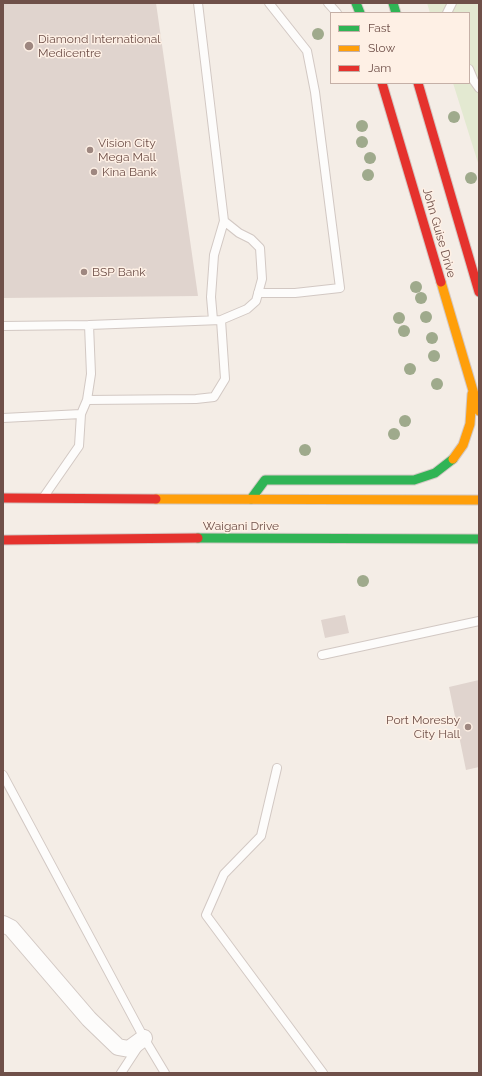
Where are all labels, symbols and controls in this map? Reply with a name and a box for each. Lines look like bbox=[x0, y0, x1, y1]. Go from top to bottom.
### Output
legend bbox=[330, 12, 470, 84]
text: Fast bbox=[368, 21, 391, 35]
place label: Diamond International Medicentre bbox=[38, 32, 161, 60]
marker: Diamond International Medicentre bbox=[23, 40, 35, 52]
text: Slow bbox=[368, 41, 395, 55]
text: Jam bbox=[368, 61, 391, 75]
place label: Vision City Mega Mall bbox=[98, 136, 156, 164]
marker: Vision City Mega Mall bbox=[85, 145, 95, 155]
place label: Kina Bank bbox=[102, 165, 157, 179]
marker: Kina Bank bbox=[89, 167, 99, 177]
street label: John Guise Drive bbox=[419, 186, 459, 280]
place label: BSP Bank bbox=[92, 265, 146, 279]
marker: BSP Bank bbox=[79, 267, 89, 277]
street label: Waigani Drive bbox=[203, 519, 279, 533]
place label: Port Moresby City Hall bbox=[386, 713, 460, 741]
marker: Port Moresby City Hall bbox=[463, 722, 473, 732]

